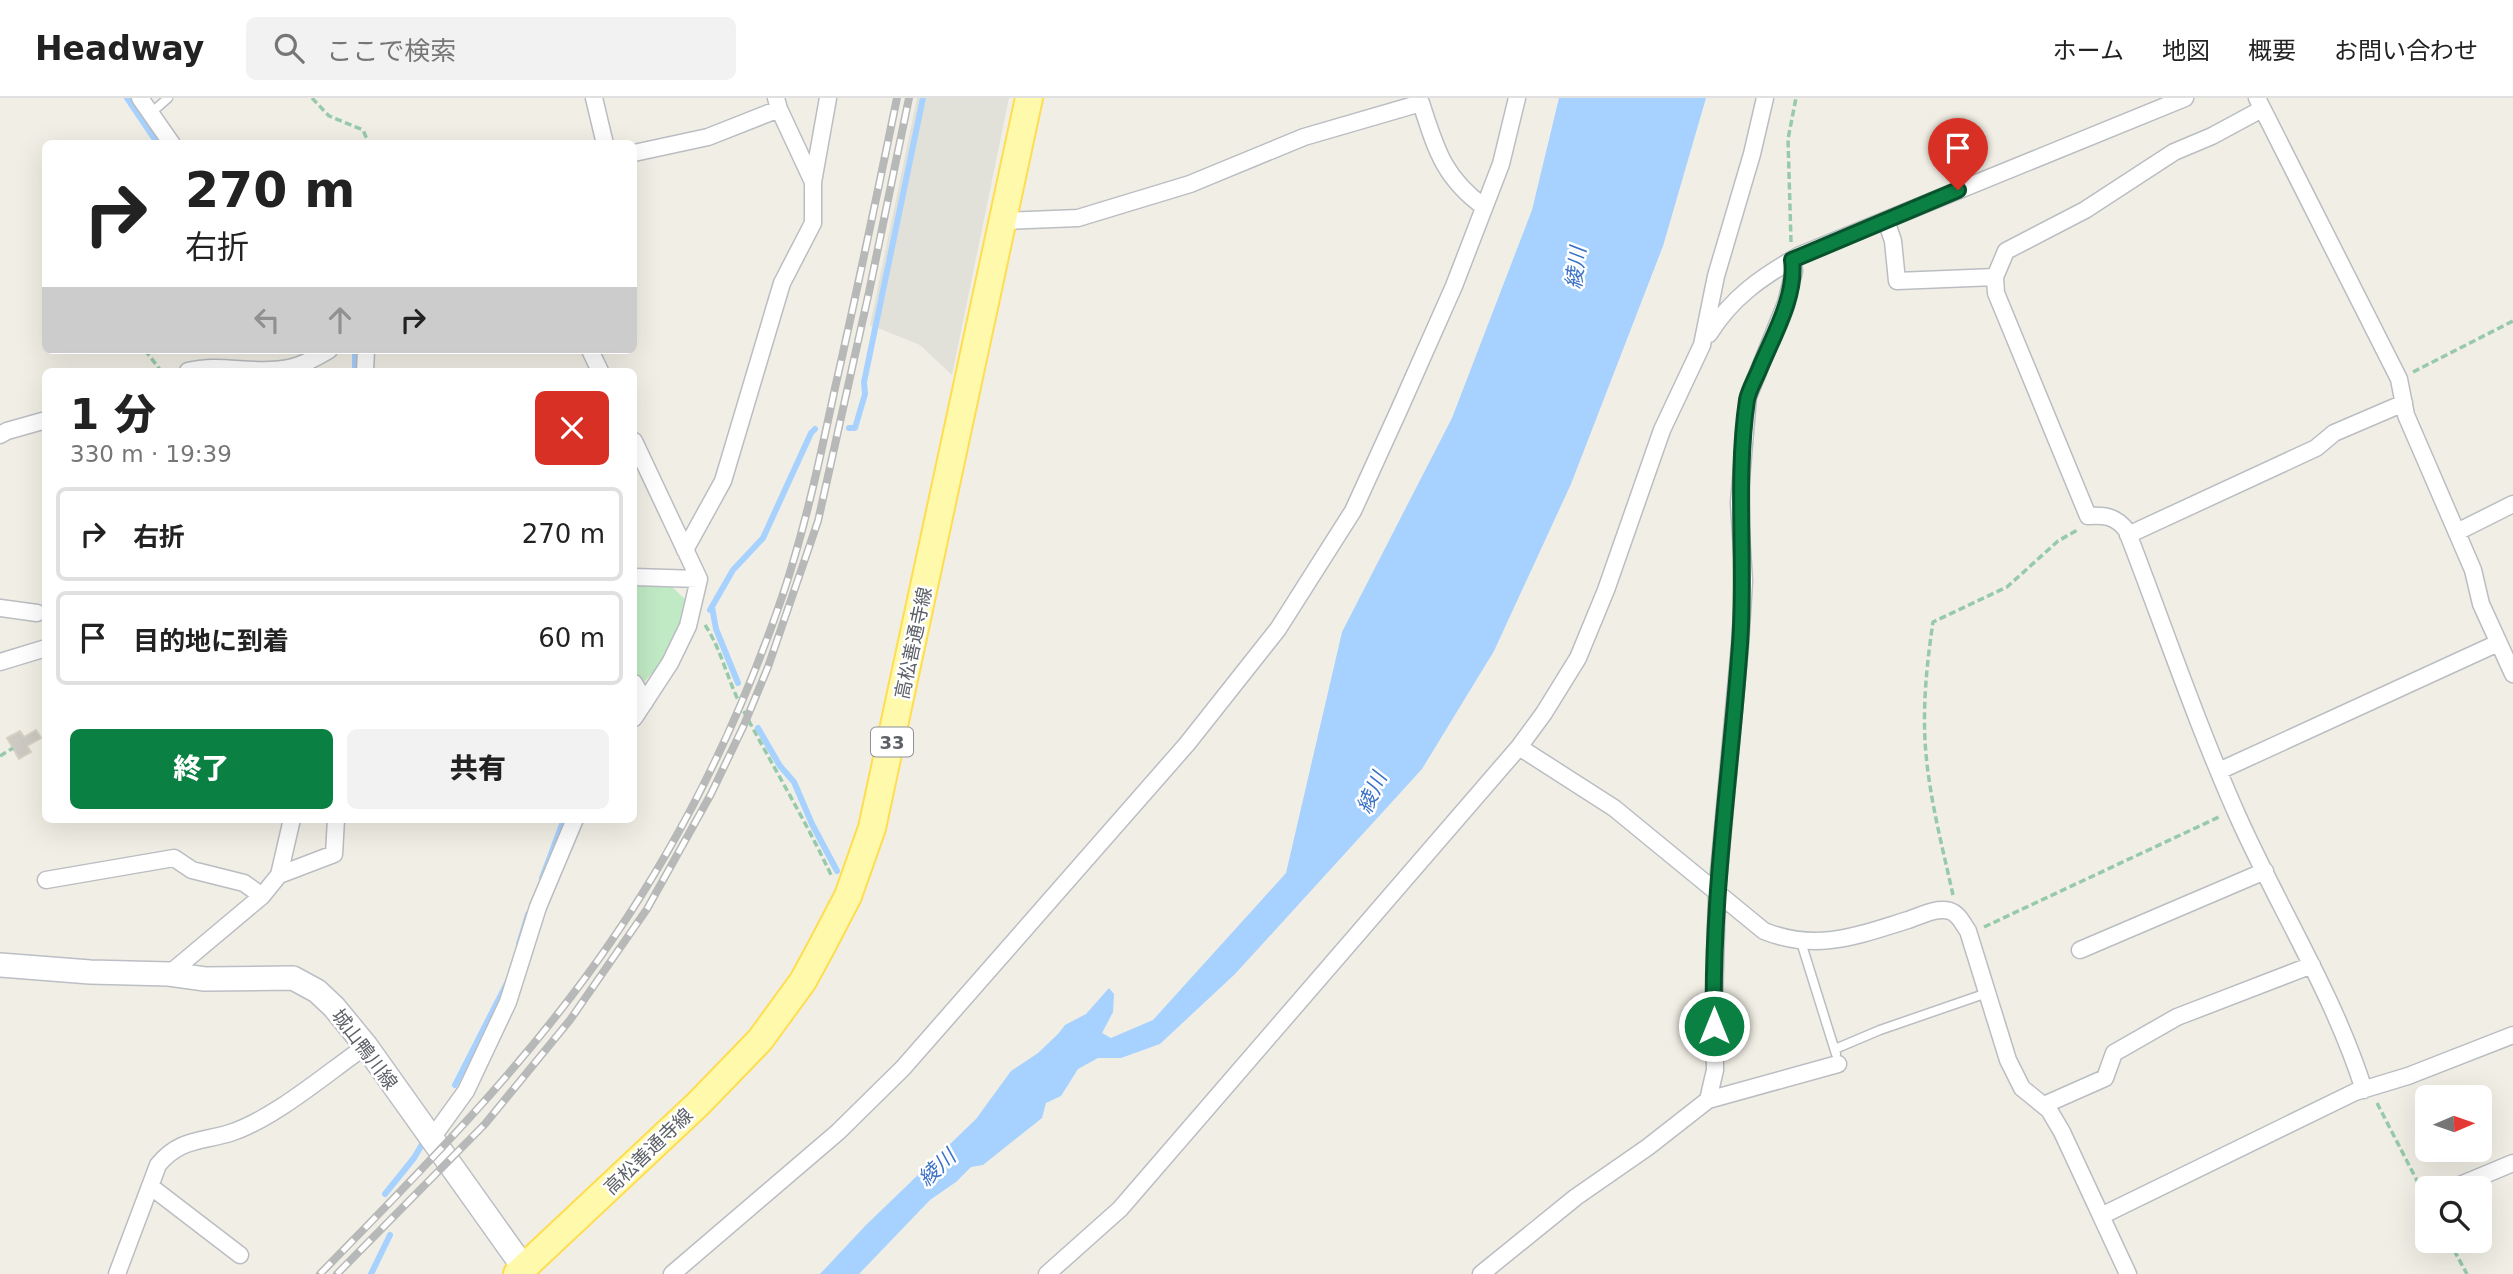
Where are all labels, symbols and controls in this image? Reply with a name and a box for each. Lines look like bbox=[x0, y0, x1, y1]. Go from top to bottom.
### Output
search box bbox=[246, 17, 736, 80]
text: Headway bbox=[35, 29, 204, 68]
icon: search bbox=[270, 29, 308, 67]
text: ここで検索 bbox=[326, 36, 456, 66]
text: ホーム bbox=[2053, 37, 2124, 65]
text: 地図 bbox=[2162, 37, 2210, 65]
text: 概要 bbox=[2248, 37, 2296, 65]
text: お問い合わせ bbox=[2334, 37, 2478, 65]
pin bbox=[1928, 118, 1988, 190]
icon: arrive bbox=[1939, 129, 1977, 167]
text: 270 m bbox=[185, 162, 355, 219]
icon: right bbox=[70, 168, 161, 259]
text: 右折 bbox=[185, 228, 249, 266]
water label: 綾川 bbox=[1562, 244, 1591, 290]
icon: left bbox=[248, 301, 286, 339]
icon: ahead bbox=[321, 301, 359, 339]
icon: right bbox=[394, 301, 432, 339]
text: 1 分 bbox=[70, 390, 156, 439]
button: close bbox=[535, 391, 609, 465]
text: 330 m · 19:39 bbox=[70, 441, 232, 467]
icon: right bbox=[74, 515, 112, 553]
text: 270 m bbox=[522, 519, 605, 549]
text: 右折 bbox=[133, 522, 185, 552]
street label: 高松善通寺線 bbox=[890, 585, 936, 701]
icon: arrive bbox=[74, 619, 112, 657]
text: 60 m bbox=[538, 623, 605, 653]
text: 目的地に到着 bbox=[133, 626, 289, 656]
road number: 33 bbox=[871, 728, 913, 756]
button: 終了 bbox=[70, 729, 333, 809]
button: 共有 bbox=[347, 729, 609, 809]
water label: 綾川 bbox=[1352, 767, 1392, 817]
position arrow bbox=[1677, 989, 1751, 1063]
street label: 城山鴨川線 bbox=[328, 1004, 402, 1094]
north arrow bbox=[2415, 1085, 2492, 1162]
map controls bbox=[2415, 1085, 2492, 1253]
street label: 高松善通寺線 bbox=[599, 1103, 697, 1199]
water label: 綾川 bbox=[913, 1144, 962, 1191]
button: search bbox=[2415, 1176, 2492, 1253]

